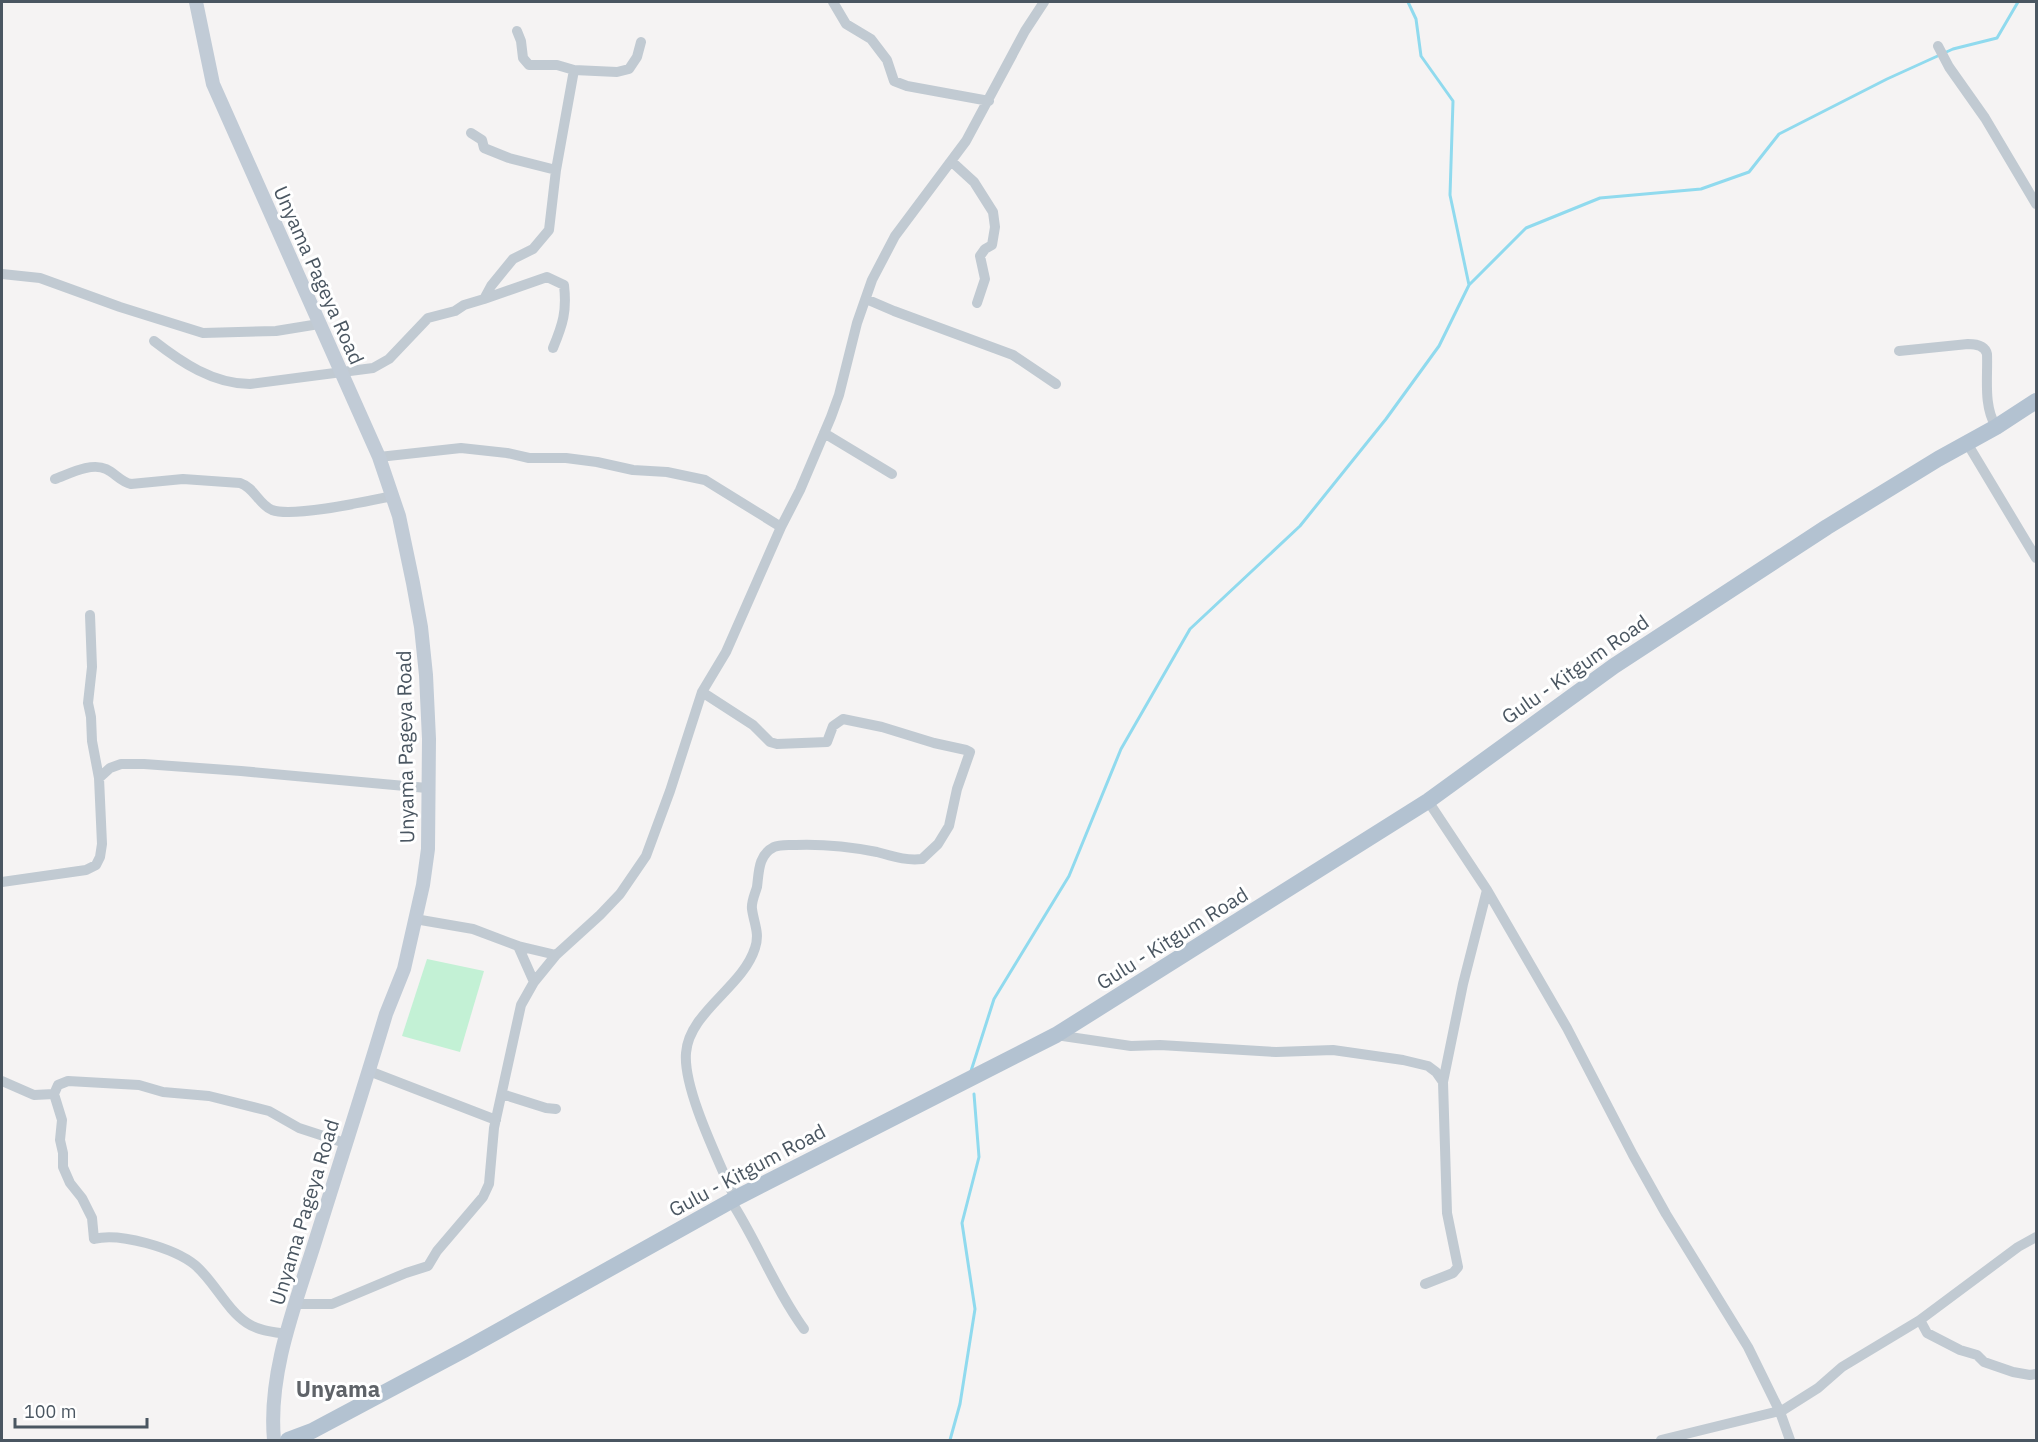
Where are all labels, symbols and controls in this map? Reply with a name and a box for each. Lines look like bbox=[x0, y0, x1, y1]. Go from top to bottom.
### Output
street label: Unyama Pageya Road bbox=[267, 181, 371, 369]
street label: Gulu - Kitgum Road bbox=[1496, 608, 1654, 730]
street label: Unyama Pageya Road bbox=[390, 650, 420, 844]
street label: Gulu - Kitgum Road bbox=[1091, 880, 1253, 996]
street label: Unyama Pageya Road bbox=[263, 1116, 345, 1308]
street label: Gulu - Kitgum Road bbox=[664, 1117, 830, 1223]
district label: Unyama bbox=[296, 1374, 380, 1403]
scale bar bbox=[15, 1391, 147, 1429]
text: 100 m bbox=[24, 1400, 76, 1423]

